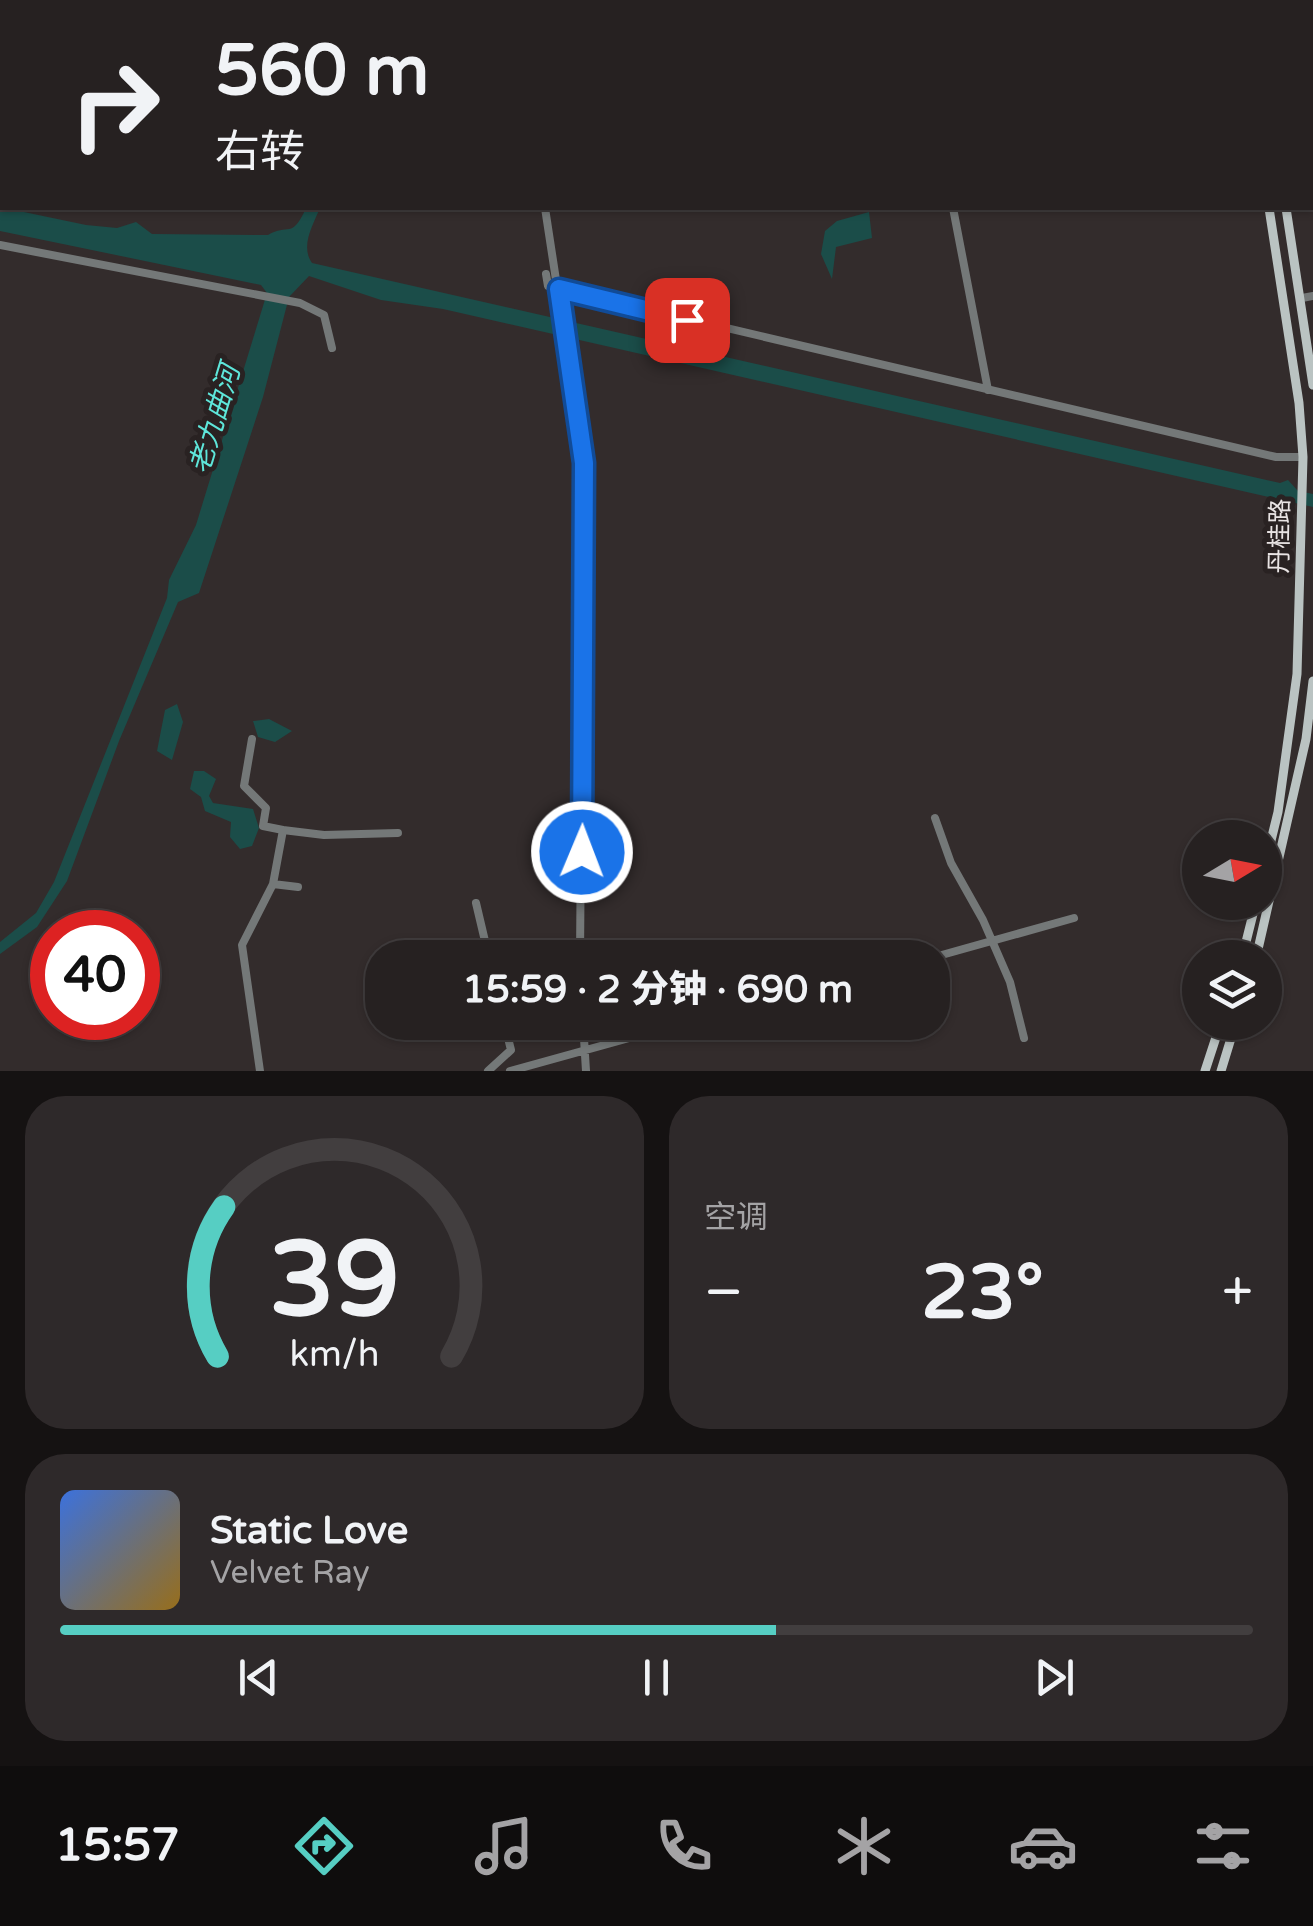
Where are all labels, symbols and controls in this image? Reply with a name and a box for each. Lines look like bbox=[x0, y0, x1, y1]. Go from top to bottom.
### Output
text: 560 m bbox=[215, 30, 429, 114]
icon: right bbox=[50, 40, 180, 170]
text: 右转 bbox=[215, 126, 305, 180]
pin bbox=[645, 278, 730, 363]
icon: arrive bbox=[660, 293, 715, 348]
water label: 老九曲河 bbox=[182, 356, 249, 478]
street label: 丹桂路 bbox=[1264, 498, 1296, 574]
position arrow bbox=[530, 800, 634, 904]
north arrow bbox=[1182, 820, 1282, 920]
map controls bbox=[1182, 820, 1282, 1040]
speed limit sign: 40 bbox=[30, 910, 160, 1040]
button: layers bbox=[1182, 940, 1282, 1040]
text: 15:59 · 2 分钟 · 690 m bbox=[462, 967, 853, 1013]
text: 空调 bbox=[704, 1199, 768, 1237]
text: 39 bbox=[269, 1219, 400, 1344]
text: 23° bbox=[921, 1248, 1044, 1338]
text: − bbox=[704, 1260, 743, 1326]
text: + bbox=[1222, 1260, 1253, 1326]
text: km/h bbox=[290, 1333, 379, 1376]
text: Static Love bbox=[210, 1508, 408, 1554]
text: Velvet Ray bbox=[210, 1554, 370, 1592]
icon: previous bbox=[231, 1650, 286, 1705]
icon: pause bbox=[629, 1650, 684, 1705]
icon: next bbox=[1027, 1650, 1082, 1705]
icon: directions bbox=[289, 1811, 359, 1881]
icon: music bbox=[469, 1811, 539, 1881]
icon: phone bbox=[649, 1811, 719, 1881]
icon: climate bbox=[829, 1811, 899, 1881]
icon: car bbox=[1008, 1811, 1078, 1881]
icon: filters bbox=[1188, 1811, 1258, 1881]
text: 15:57 bbox=[55, 1819, 180, 1873]

